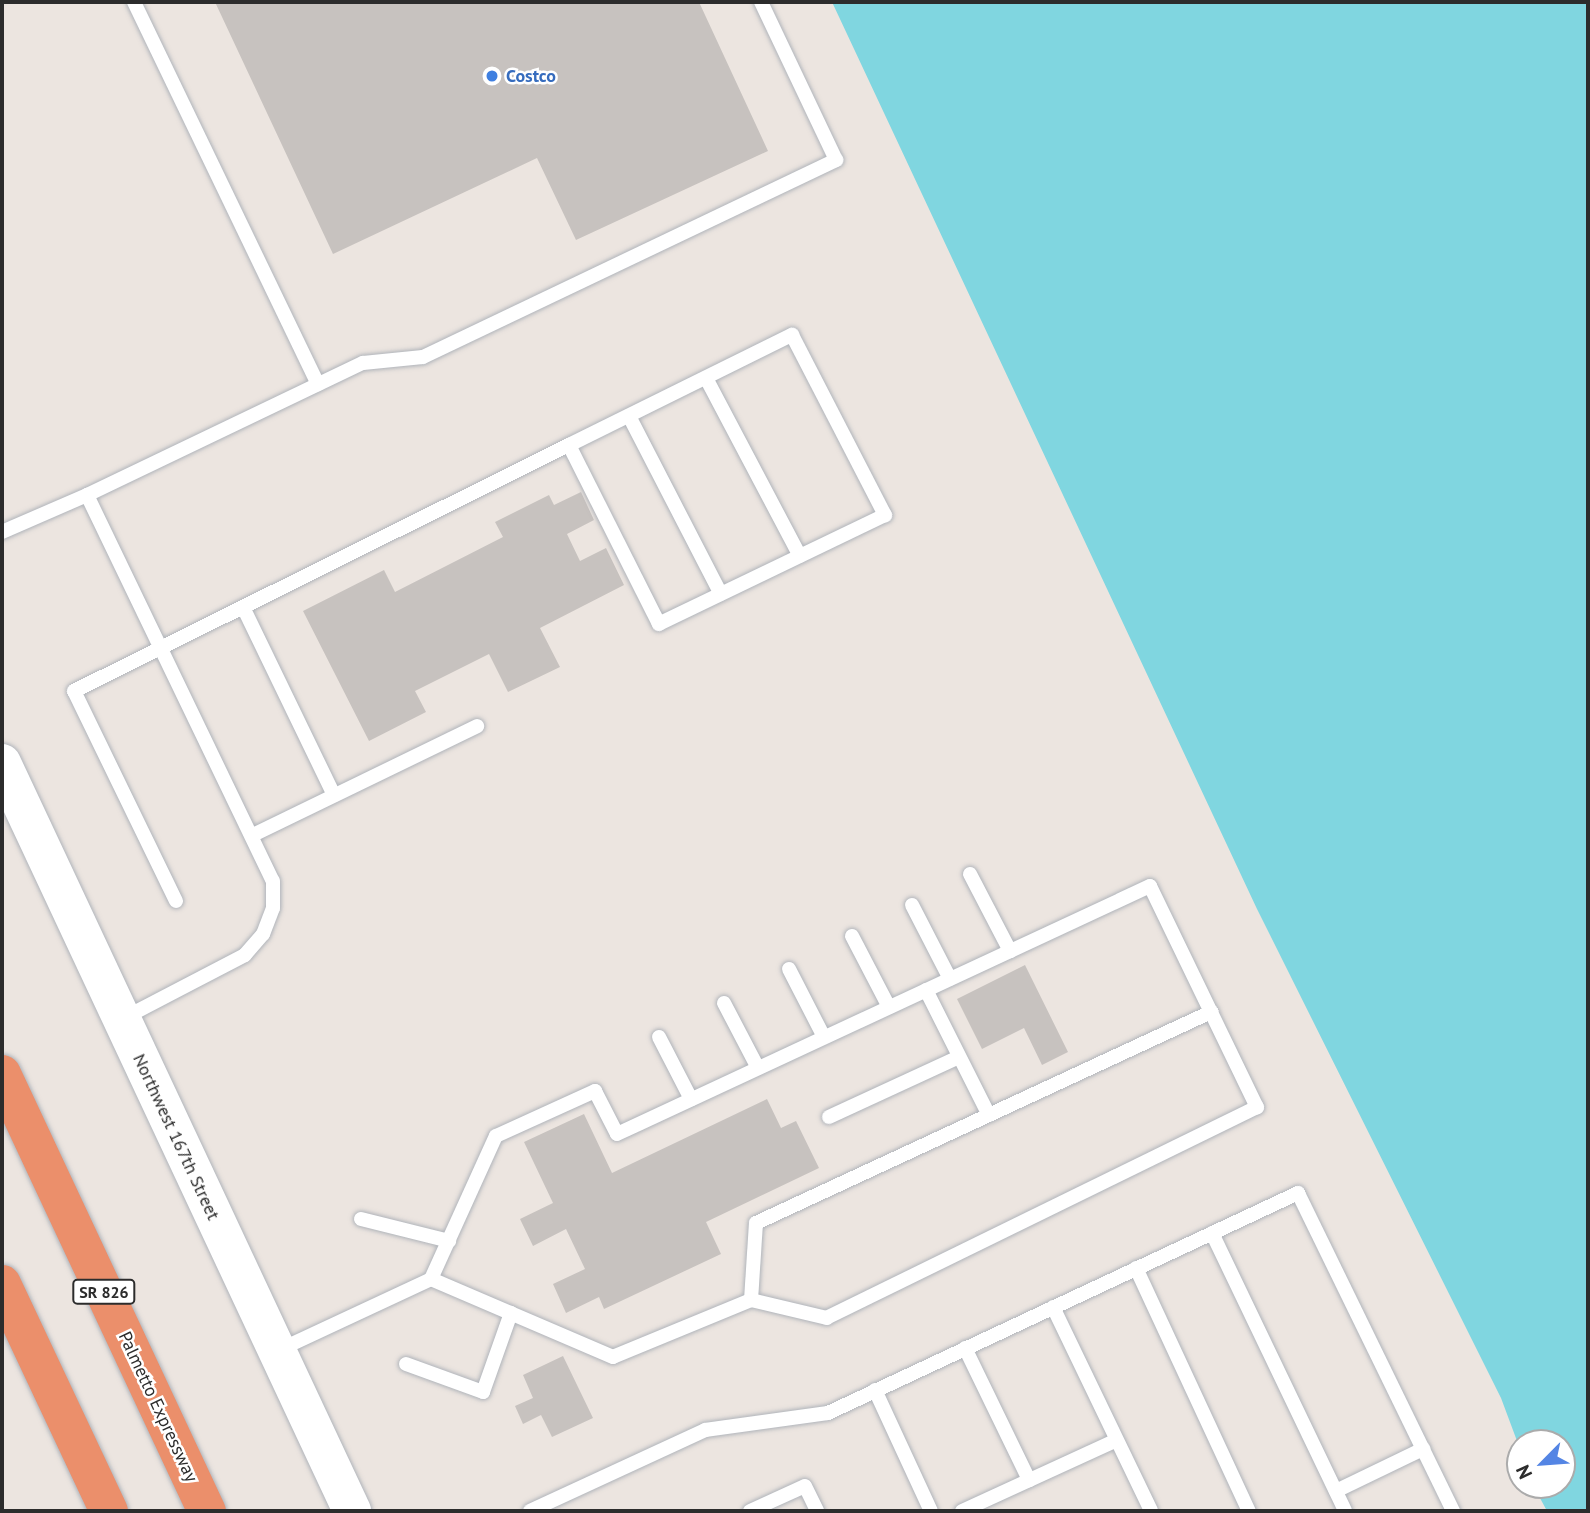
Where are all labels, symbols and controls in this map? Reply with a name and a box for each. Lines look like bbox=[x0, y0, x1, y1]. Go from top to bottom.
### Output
place label: Costco bbox=[506, 65, 556, 87]
marker: Costco bbox=[484, 68, 500, 84]
street label: Northwest 167th Street bbox=[128, 1051, 224, 1223]
road number: SR 826 bbox=[71, 1280, 137, 1304]
street label: Palmetto Expressway bbox=[114, 1328, 202, 1486]
north arrow bbox=[1506, 1429, 1576, 1499]
text: N bbox=[1510, 1461, 1537, 1483]

